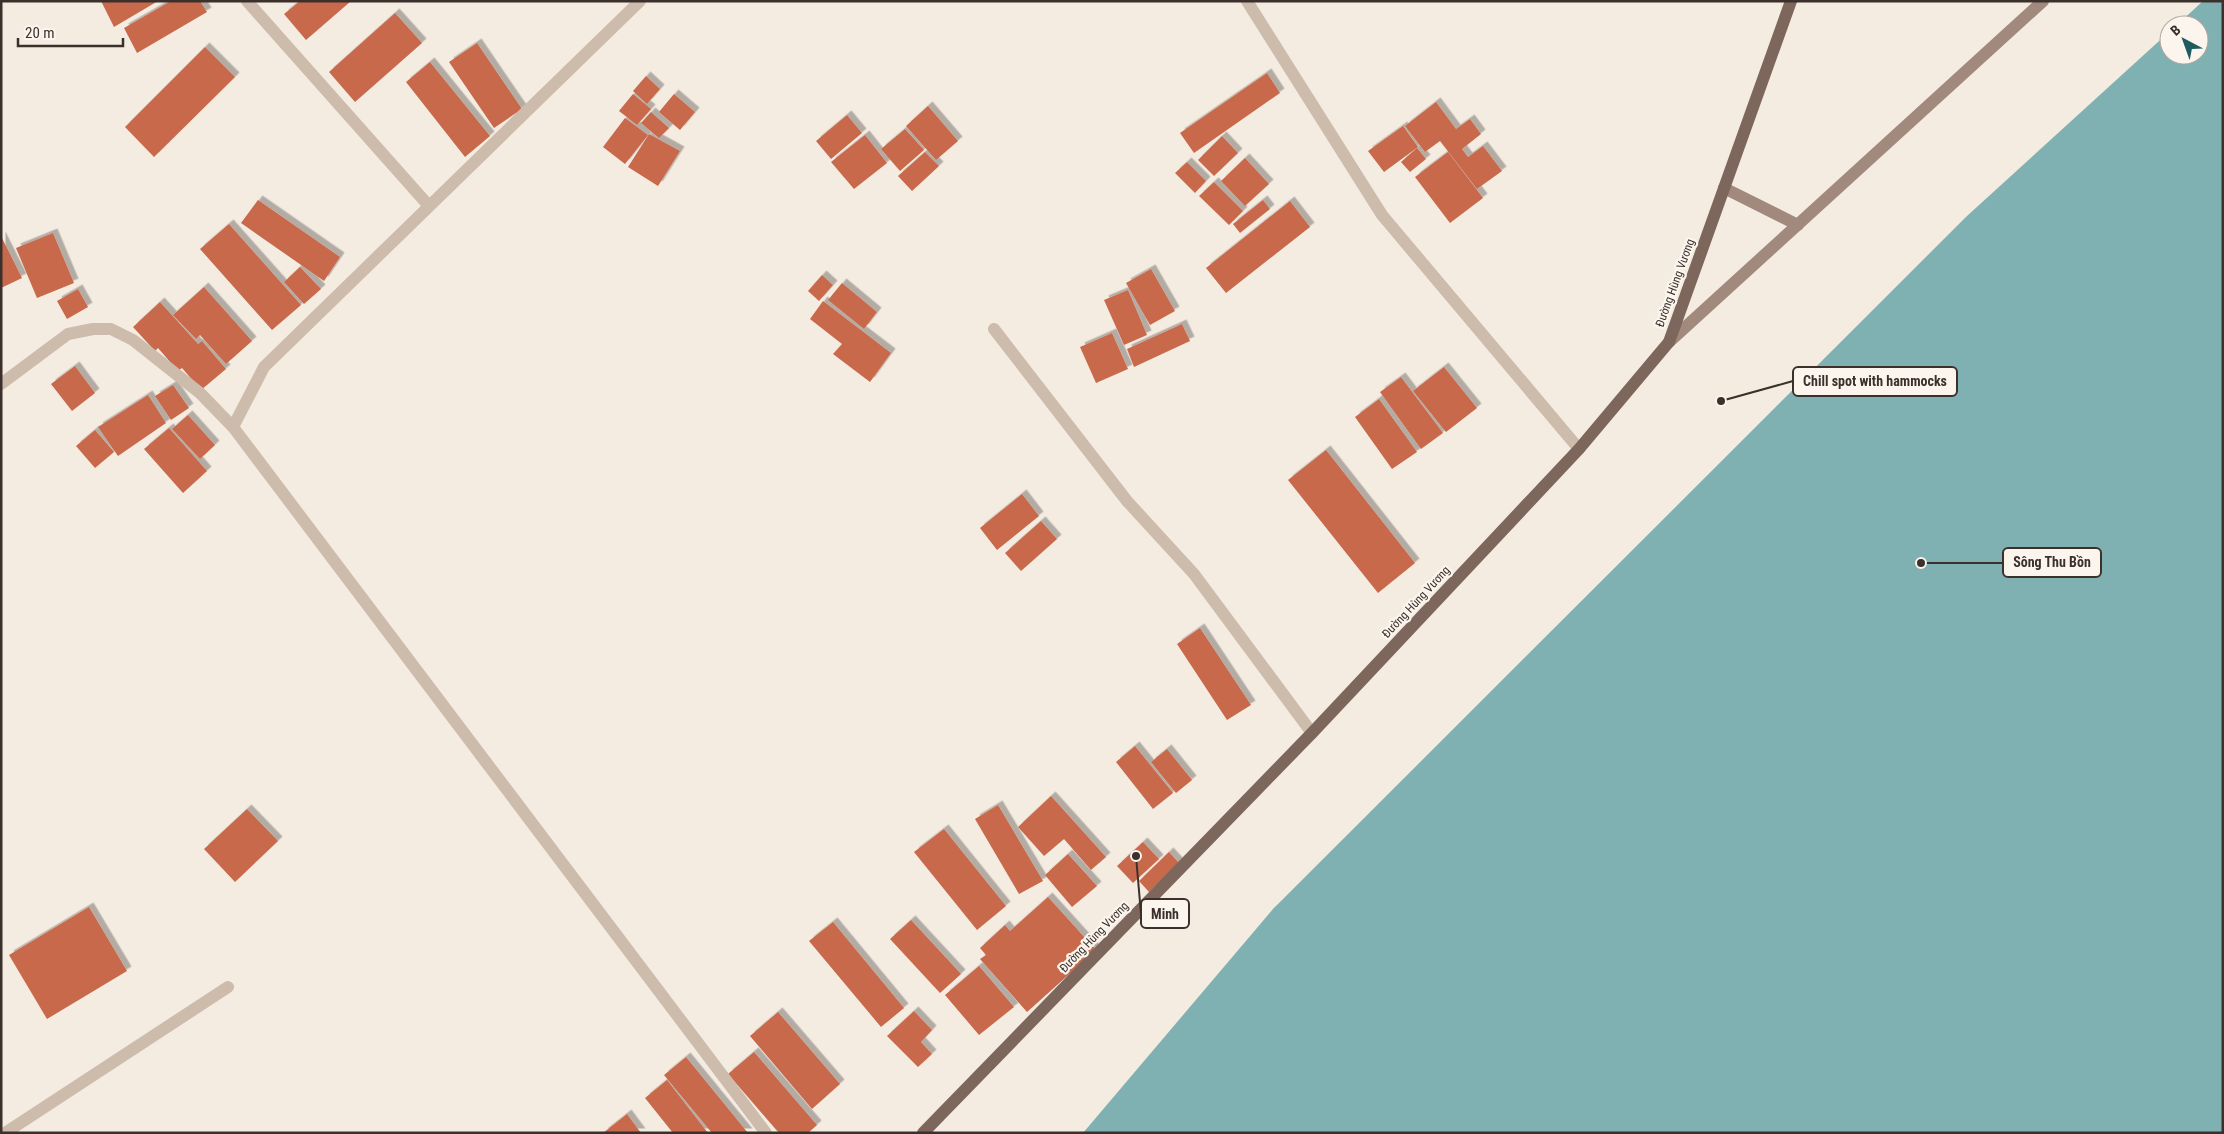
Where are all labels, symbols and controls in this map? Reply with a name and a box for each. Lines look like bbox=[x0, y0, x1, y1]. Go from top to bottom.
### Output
scale bar bbox=[18, 15, 122, 47]
north arrow bbox=[2159, 15, 2209, 65]
text: B bbox=[2167, 21, 2184, 39]
text: 20 m bbox=[25, 24, 55, 42]
street label: Đường Hùng Vương bbox=[1653, 237, 1697, 329]
callout: Chill spot with hammocks bbox=[1793, 367, 1957, 396]
text: Chill spot with hammocks bbox=[1803, 373, 1947, 389]
callout: Sông Thu Bồn bbox=[2003, 548, 2101, 577]
text: Sông Thu Bồn bbox=[2013, 554, 2091, 570]
street label: Đường Hùng Vương bbox=[1379, 563, 1453, 641]
street label: Đường Hùng Vương bbox=[1057, 899, 1131, 975]
callout: Minh bbox=[1141, 899, 1189, 928]
text: Minh bbox=[1151, 906, 1179, 922]

